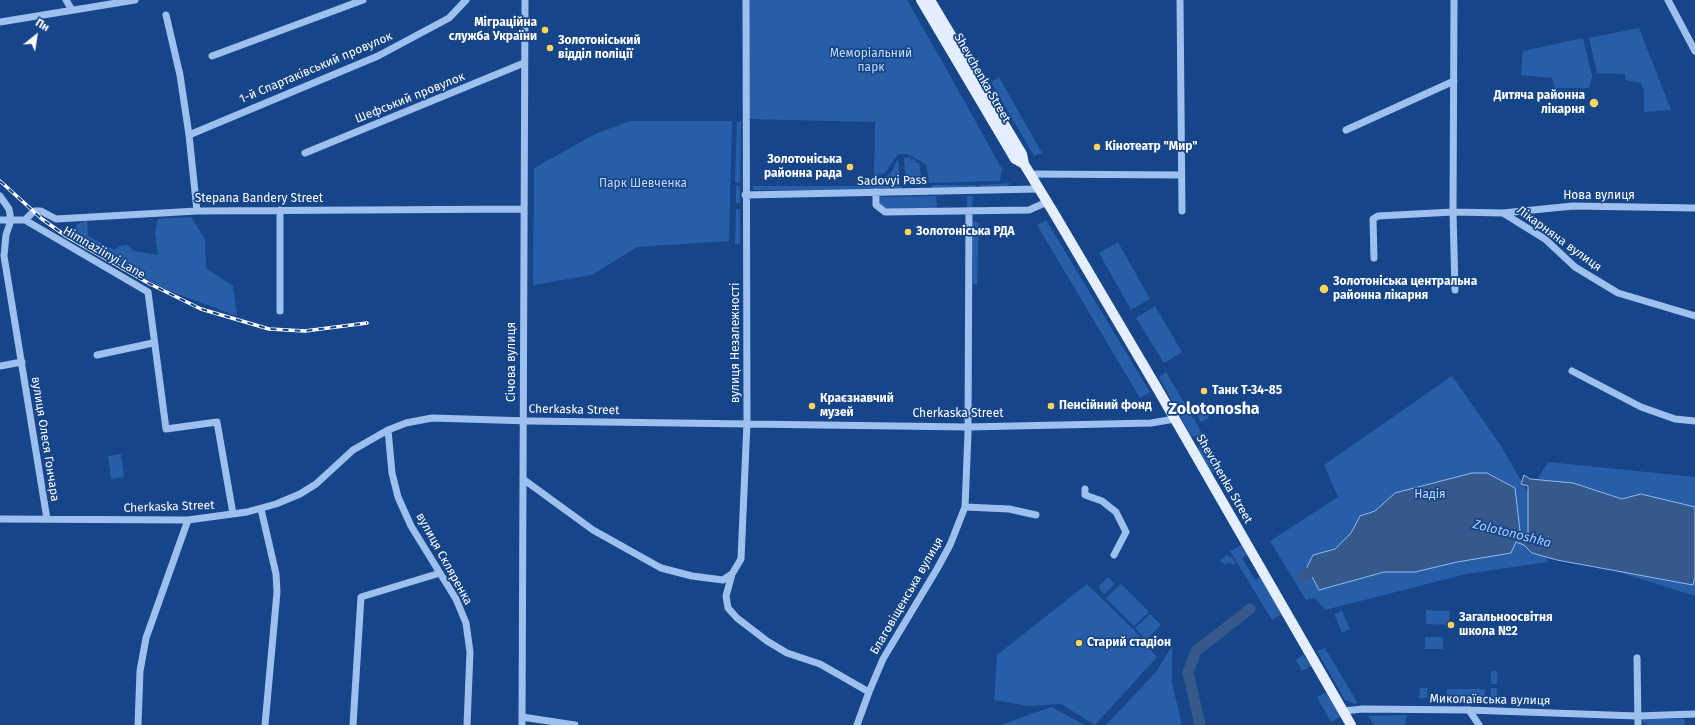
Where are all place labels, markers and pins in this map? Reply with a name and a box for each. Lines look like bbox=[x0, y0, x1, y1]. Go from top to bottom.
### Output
place label: Міграційна служба України bbox=[449, 16, 537, 44]
marker: Міграційна служба України bbox=[540, 25, 550, 35]
place label: Золотоніський відділ поліції bbox=[558, 34, 640, 62]
marker: Золотоніський відділ поліції bbox=[545, 43, 555, 53]
place label: Дитяча районна лікарня bbox=[1494, 89, 1585, 117]
marker: Дитяча районна лікарня bbox=[1588, 97, 1600, 109]
place label: Кінотеатр "Мир" bbox=[1105, 140, 1198, 154]
marker: Кінотеатр "Мир" bbox=[1092, 142, 1102, 152]
place label: Золотоніська районна рада bbox=[764, 153, 842, 181]
marker: Золотоніська районна рада bbox=[845, 162, 855, 172]
place label: Золотоніська РДА bbox=[916, 225, 1015, 239]
marker: Золотоніська РДА bbox=[903, 227, 913, 237]
place label: Золотоніська центральна районна лікарня bbox=[1333, 275, 1477, 303]
marker: Золотоніська центральна районна лікарня bbox=[1318, 283, 1330, 295]
place label: Танк Т-34-85 bbox=[1212, 384, 1282, 398]
marker: Танк Т-34-85 bbox=[1199, 386, 1209, 396]
place label: Краєзнавчий музей bbox=[820, 392, 894, 420]
place label: Пенсійний фонд bbox=[1059, 399, 1152, 413]
marker: Краєзнавчий музей bbox=[807, 401, 817, 411]
marker: Пенсійний фонд bbox=[1046, 401, 1056, 411]
place label: Загальноосвітня школа №2 bbox=[1459, 611, 1553, 639]
marker: Загальноосвітня школа №2 bbox=[1446, 620, 1456, 630]
place label: Старий стадіон bbox=[1087, 636, 1171, 650]
marker: Старий стадіон bbox=[1074, 638, 1084, 648]

